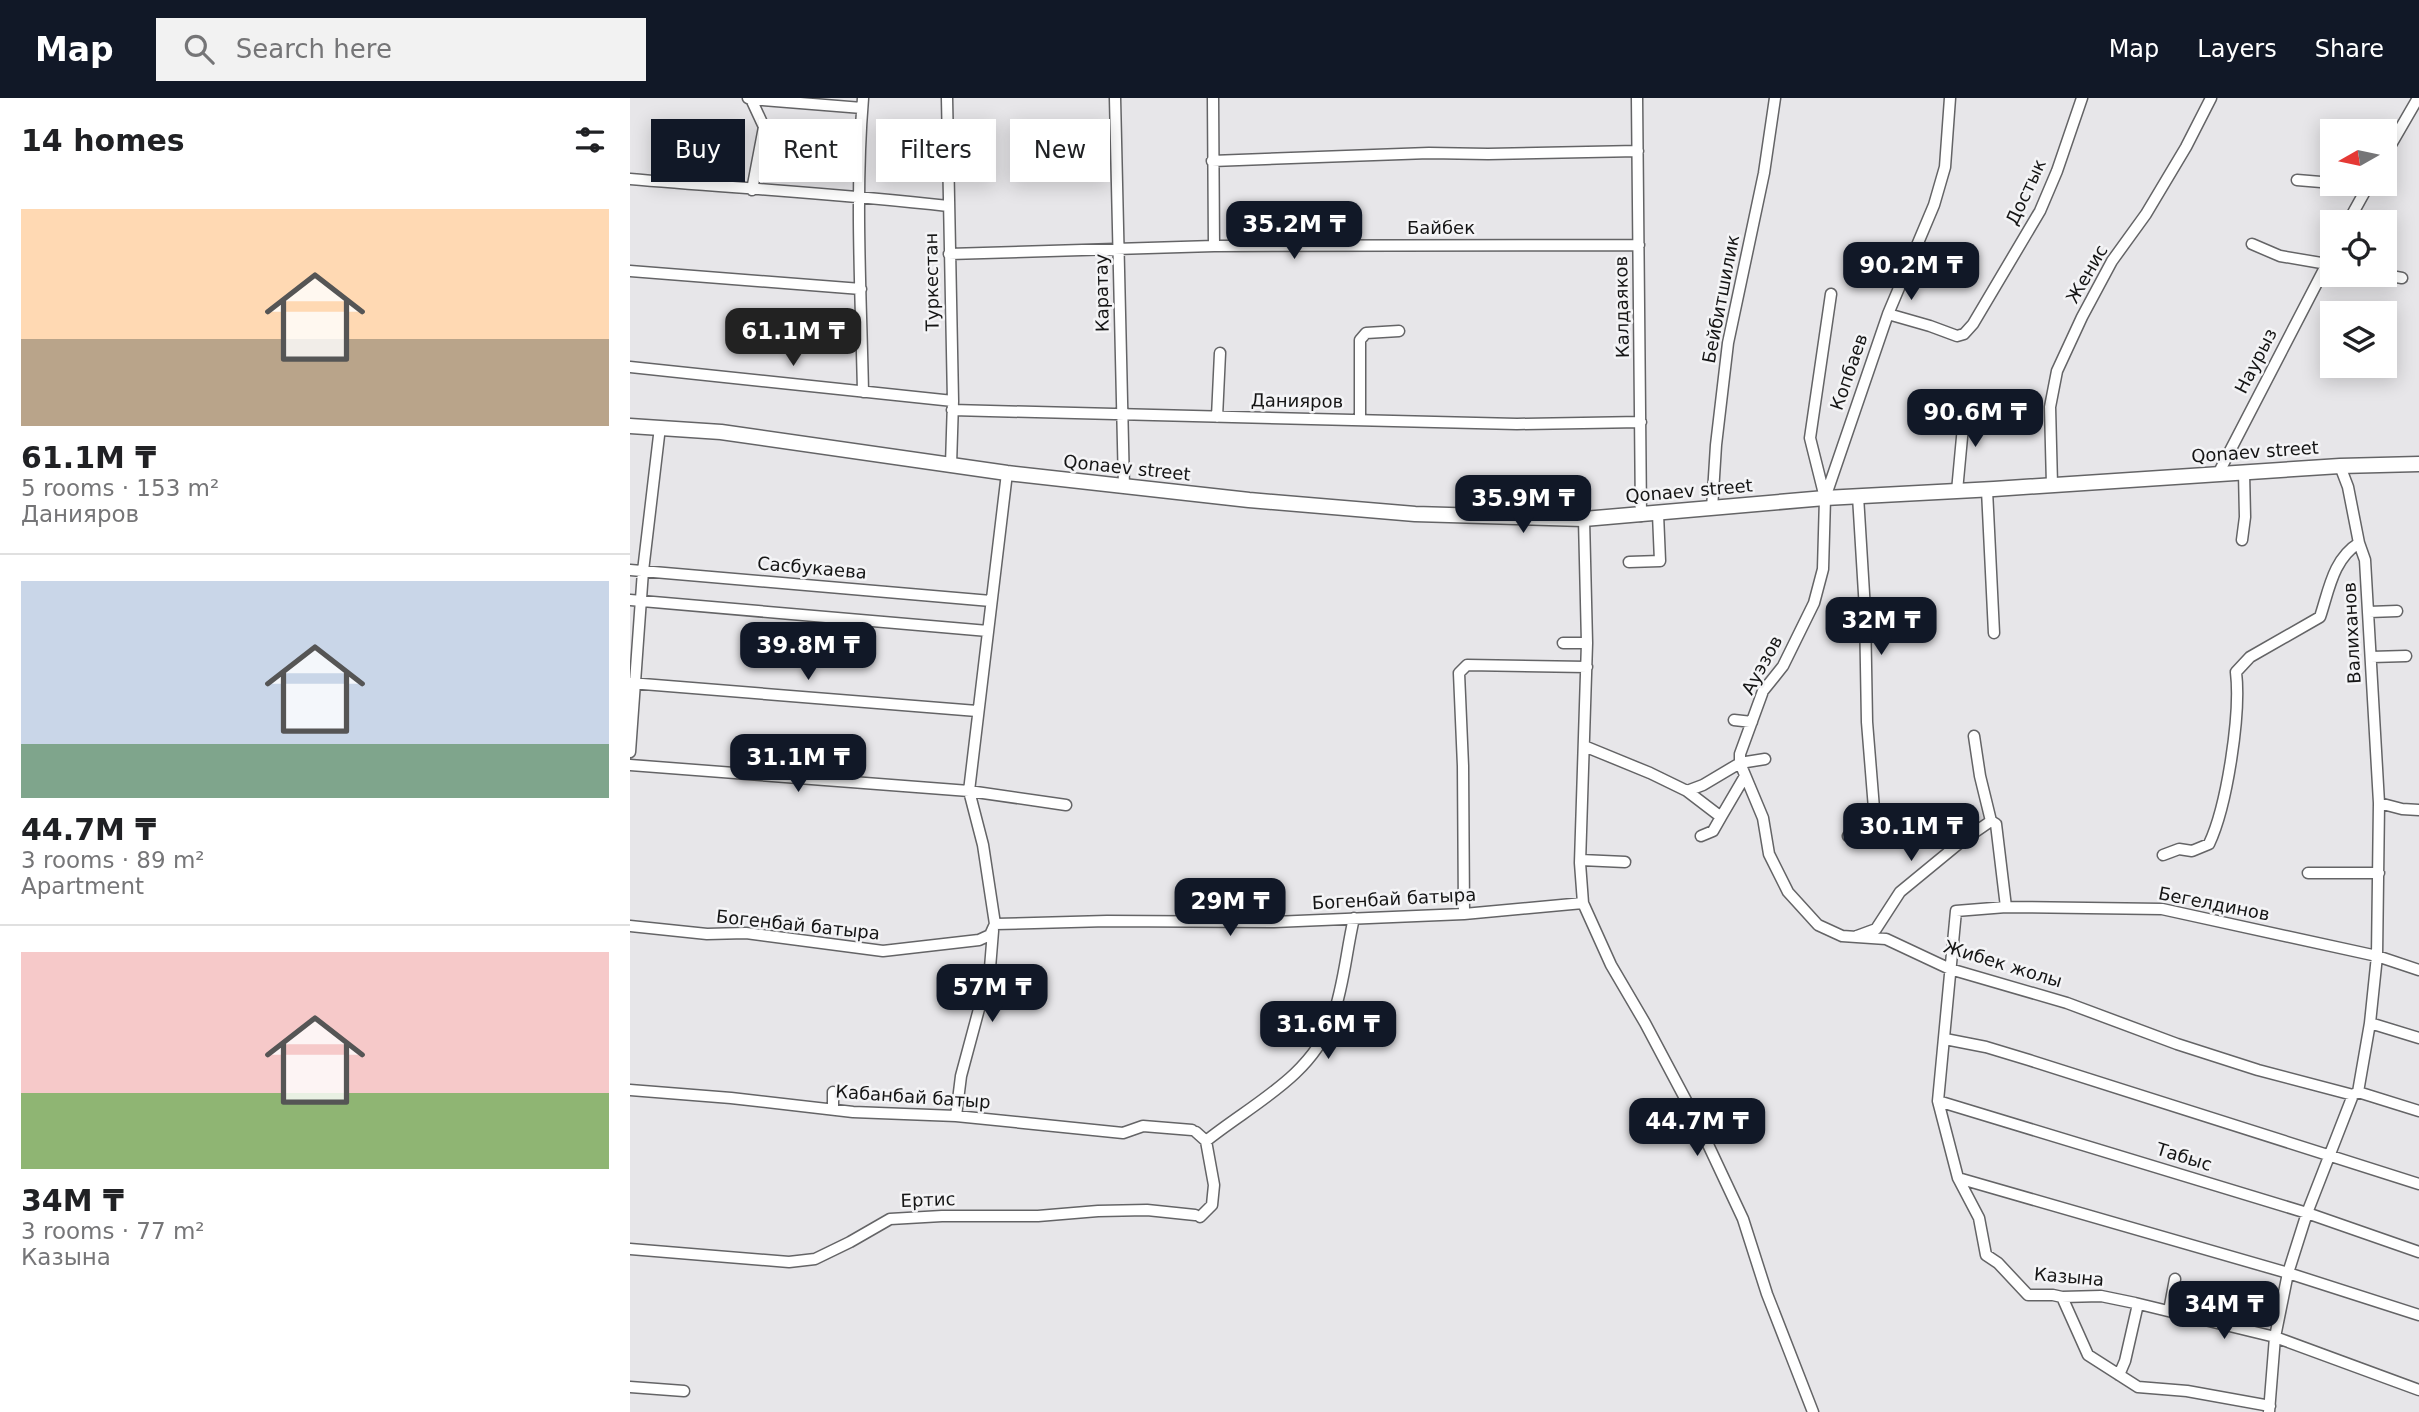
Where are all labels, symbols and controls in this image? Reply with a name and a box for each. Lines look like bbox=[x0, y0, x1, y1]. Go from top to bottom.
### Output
search box bbox=[156, 18, 646, 81]
text: Map bbox=[35, 30, 114, 69]
icon: search bbox=[180, 30, 218, 68]
text: Search here bbox=[236, 34, 392, 64]
text: Map bbox=[2109, 35, 2159, 63]
text: Layers bbox=[2197, 35, 2277, 63]
text: Share bbox=[2315, 35, 2384, 63]
chip: Buy bbox=[651, 119, 745, 182]
chip: Rent bbox=[759, 119, 862, 182]
chip: Filters bbox=[876, 119, 996, 182]
chip: New bbox=[1010, 119, 1110, 182]
north arrow bbox=[2320, 119, 2398, 196]
map controls bbox=[2320, 119, 2397, 378]
icon: filters bbox=[571, 121, 609, 159]
text: 14 homes bbox=[21, 123, 185, 158]
street label: Достык bbox=[2001, 155, 2050, 228]
pin: 35.2M ₸ bbox=[1229, 202, 1359, 261]
button: locate bbox=[2320, 210, 2397, 287]
text: 35.2M ₸ bbox=[1242, 211, 1346, 237]
street label: Байбек bbox=[1407, 217, 1475, 238]
street label: Туркестан bbox=[920, 233, 943, 332]
street label: Бейбитшилик bbox=[1698, 233, 1743, 365]
street label: Женис bbox=[2062, 241, 2112, 307]
pin: 90.2M ₸ bbox=[1846, 242, 1976, 302]
text: 90.2M ₸ bbox=[1859, 252, 1963, 278]
street label: Каратау bbox=[1090, 253, 1113, 332]
icon: home bbox=[252, 254, 378, 380]
street label: Калдаяков bbox=[1610, 256, 1633, 358]
button: layers bbox=[2320, 301, 2397, 378]
pin: 61.1M ₸ bbox=[728, 308, 858, 368]
text: 61.1M ₸ bbox=[741, 318, 845, 344]
street label: Наурыз bbox=[2230, 325, 2281, 397]
street label: Копбаев bbox=[1826, 331, 1871, 413]
street label: Данияров bbox=[1251, 389, 1343, 412]
pin: 90.6M ₸ bbox=[1910, 390, 2040, 449]
text: 90.6M ₸ bbox=[1923, 399, 2027, 425]
street label: Qonaev street bbox=[2191, 437, 2319, 466]
text: 61.1M ₸ bbox=[21, 440, 156, 475]
street label: Qonaev street bbox=[1062, 450, 1192, 485]
street label: Qonaev street bbox=[1624, 474, 1753, 507]
text: 5 rooms · 153 m² bbox=[21, 475, 219, 501]
pin: 35.9M ₸ bbox=[1458, 476, 1588, 535]
text: 35.9M ₸ bbox=[1471, 485, 1575, 511]
text: Данияров bbox=[21, 501, 139, 527]
street label: Сасбукаева bbox=[756, 552, 868, 583]
street label: Валиханов bbox=[2338, 582, 2365, 684]
pin: 32M ₸ bbox=[1832, 598, 1930, 657]
text: 32M ₸ bbox=[1842, 607, 1920, 633]
pin: 39.8M ₸ bbox=[743, 622, 873, 682]
icon: home bbox=[252, 626, 378, 752]
text: 39.8M ₸ bbox=[756, 632, 860, 658]
street label: Ауэзов bbox=[1737, 632, 1786, 698]
pin: 31.1M ₸ bbox=[733, 734, 863, 794]
text: 31.1M ₸ bbox=[746, 744, 850, 770]
pin: 30.1M ₸ bbox=[1846, 804, 1976, 863]
text: 44.7M ₸ bbox=[21, 812, 156, 847]
text: 30.1M ₸ bbox=[1859, 813, 1963, 839]
text: 3 rooms · 89 m² bbox=[21, 847, 205, 873]
text: Apartment bbox=[21, 873, 144, 899]
pin: 29M ₸ bbox=[1181, 878, 1279, 938]
street label: Бегелдинов bbox=[2157, 882, 2272, 925]
street label: Богенбай батыра bbox=[1311, 884, 1477, 913]
text: 29M ₸ bbox=[1191, 888, 1269, 914]
street label: Богенбай батыра bbox=[715, 905, 881, 944]
street label: Жибек жолы bbox=[1941, 936, 2065, 992]
pin: 57M ₸ bbox=[943, 964, 1041, 1024]
text: 57M ₸ bbox=[953, 974, 1031, 1000]
icon: home bbox=[252, 997, 378, 1123]
pin: 31.6M ₸ bbox=[1263, 1002, 1393, 1061]
text: 31.6M ₸ bbox=[1276, 1011, 1380, 1037]
street label: Кабанбай батыр bbox=[835, 1081, 991, 1112]
pin: 44.7M ₸ bbox=[1632, 1098, 1762, 1158]
text: 44.7M ₸ bbox=[1645, 1108, 1749, 1134]
street label: Табыс bbox=[2153, 1138, 2215, 1175]
text: 34M ₸ bbox=[21, 1183, 124, 1218]
street label: Ертис bbox=[900, 1188, 956, 1211]
text: 3 rooms · 77 m² bbox=[21, 1218, 205, 1244]
text: Казына bbox=[21, 1244, 111, 1270]
street label: Казына bbox=[2033, 1263, 2105, 1290]
pin: 34M ₸ bbox=[2175, 1282, 2273, 1341]
text: 34M ₸ bbox=[2185, 1291, 2263, 1317]

